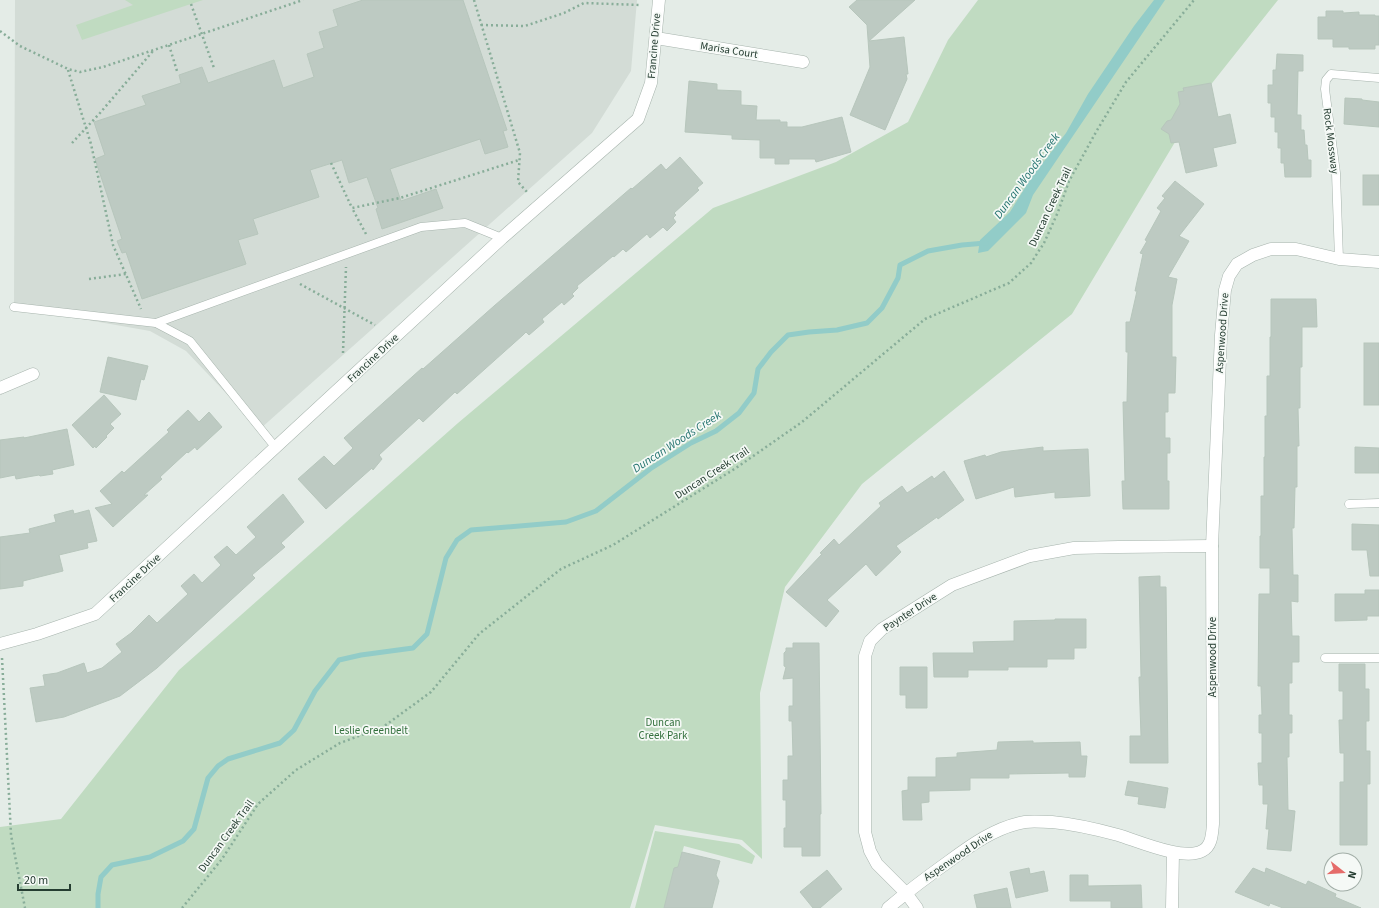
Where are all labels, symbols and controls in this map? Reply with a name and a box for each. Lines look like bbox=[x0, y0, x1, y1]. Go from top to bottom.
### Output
street label: Francine Drive bbox=[644, 12, 664, 79]
street label: Marisa Court bbox=[699, 38, 759, 62]
street label: Rock Mossway bbox=[1320, 107, 1342, 175]
water label: Duncan Woods Creek bbox=[990, 129, 1064, 223]
street label: Duncan Creek Trail bbox=[1025, 165, 1075, 249]
street label: Aspenwood Drive bbox=[1212, 292, 1232, 374]
street label: Francine Drive bbox=[344, 330, 402, 386]
water label: Duncan Woods Creek bbox=[629, 407, 725, 477]
street label: Duncan Creek Trail bbox=[672, 443, 752, 503]
street label: Francine Drive bbox=[106, 550, 164, 606]
street label: Paynter Drive bbox=[880, 589, 940, 635]
street label: Aspenwood Drive bbox=[1205, 616, 1220, 697]
park label: Duncan Creek Park bbox=[638, 715, 688, 743]
park label: Leslie Greenbelt bbox=[334, 723, 408, 738]
street label: Duncan Creek Trail bbox=[195, 797, 257, 875]
street label: Aspenwood Drive bbox=[920, 827, 996, 885]
north arrow bbox=[1323, 852, 1363, 892]
scale bar bbox=[18, 866, 70, 892]
text: N bbox=[1344, 869, 1360, 880]
text: 20 m bbox=[24, 872, 48, 889]

